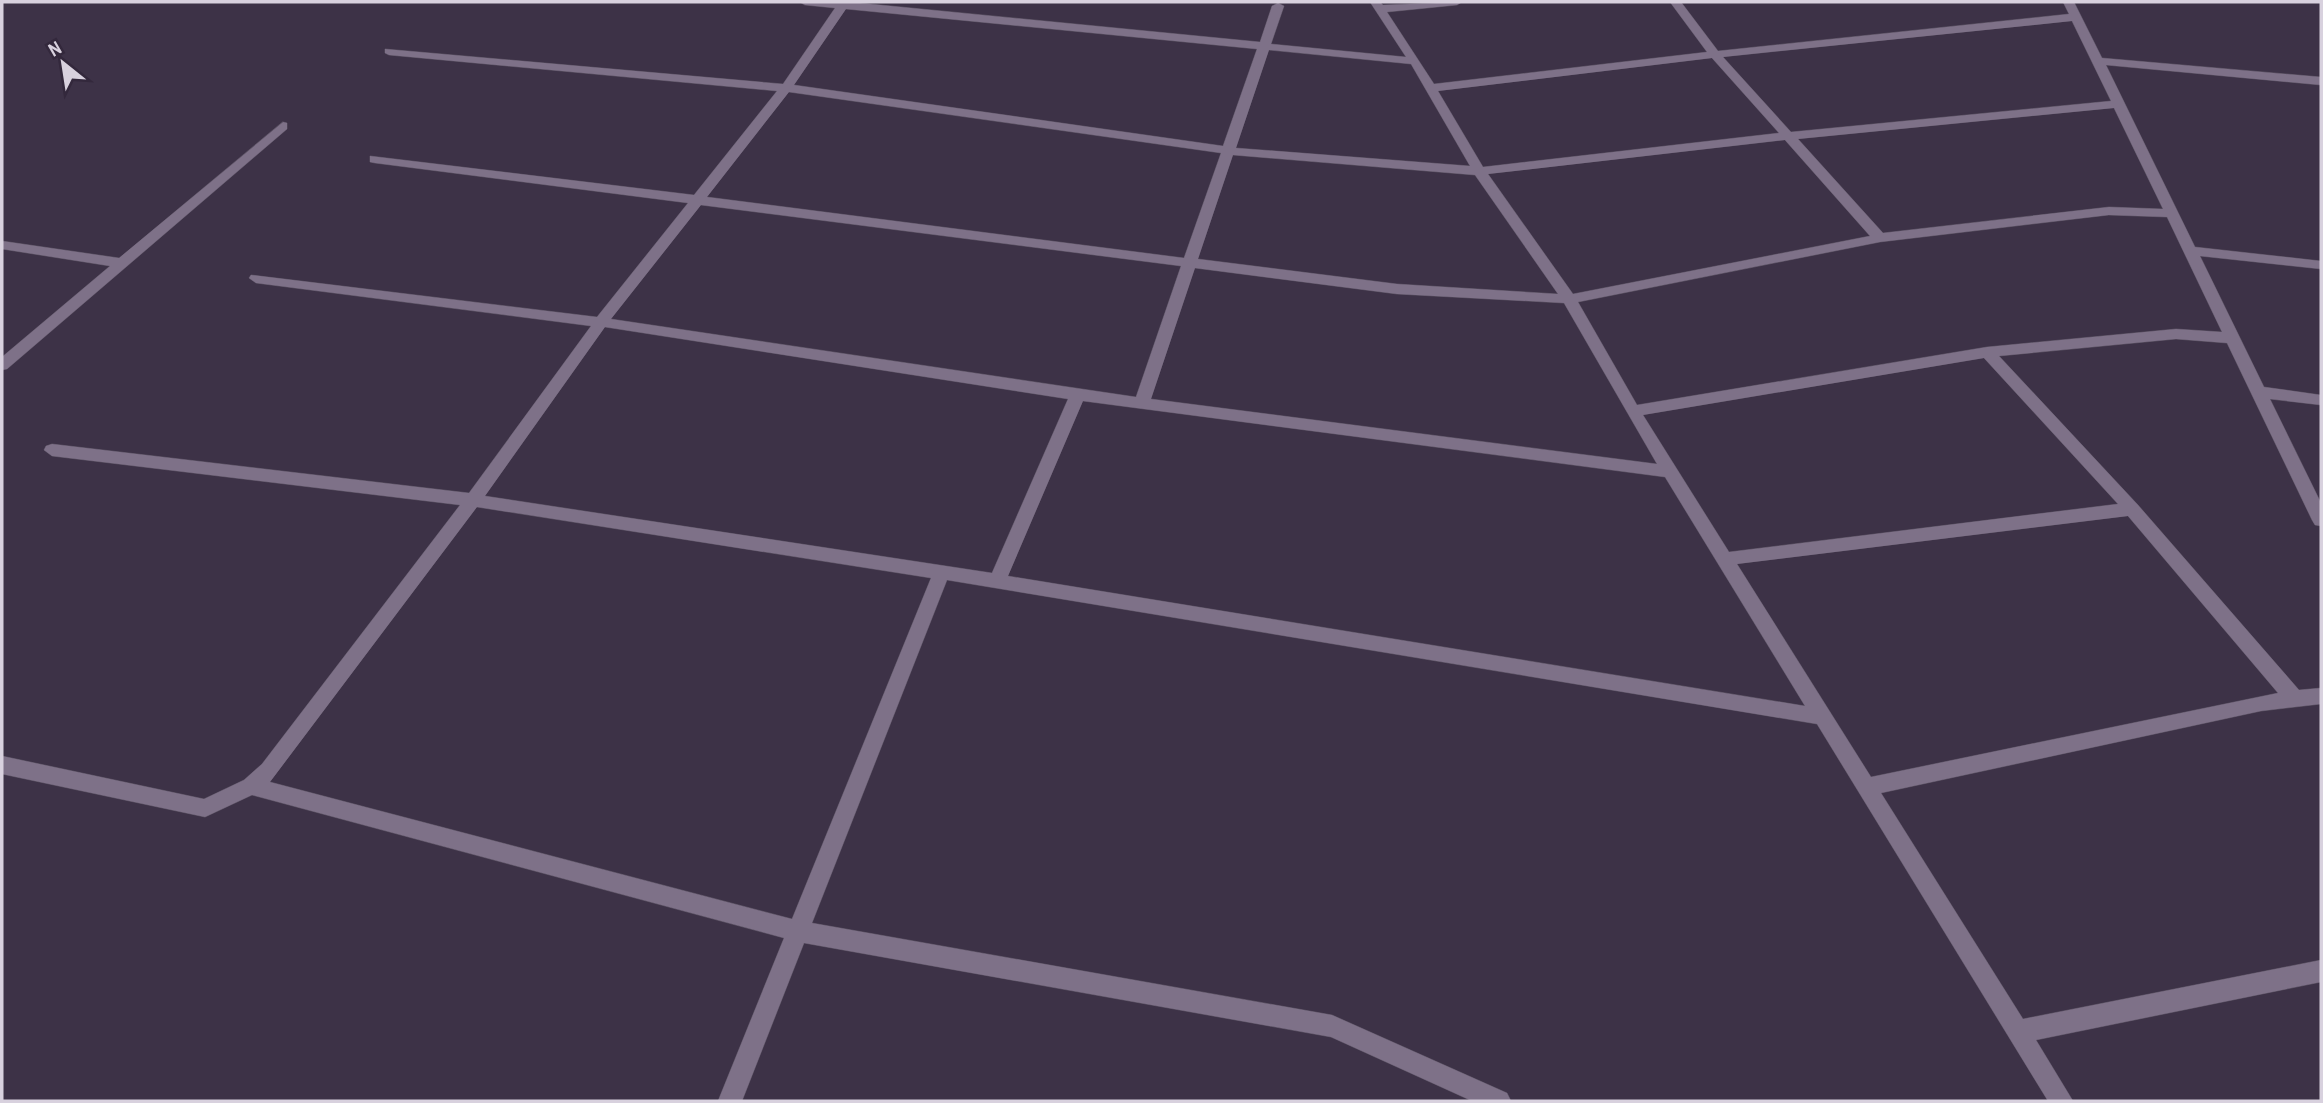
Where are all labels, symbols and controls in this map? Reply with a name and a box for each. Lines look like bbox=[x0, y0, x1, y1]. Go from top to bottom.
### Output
north arrow bbox=[28, 28, 98, 98]
text: N bbox=[43, 34, 66, 62]

